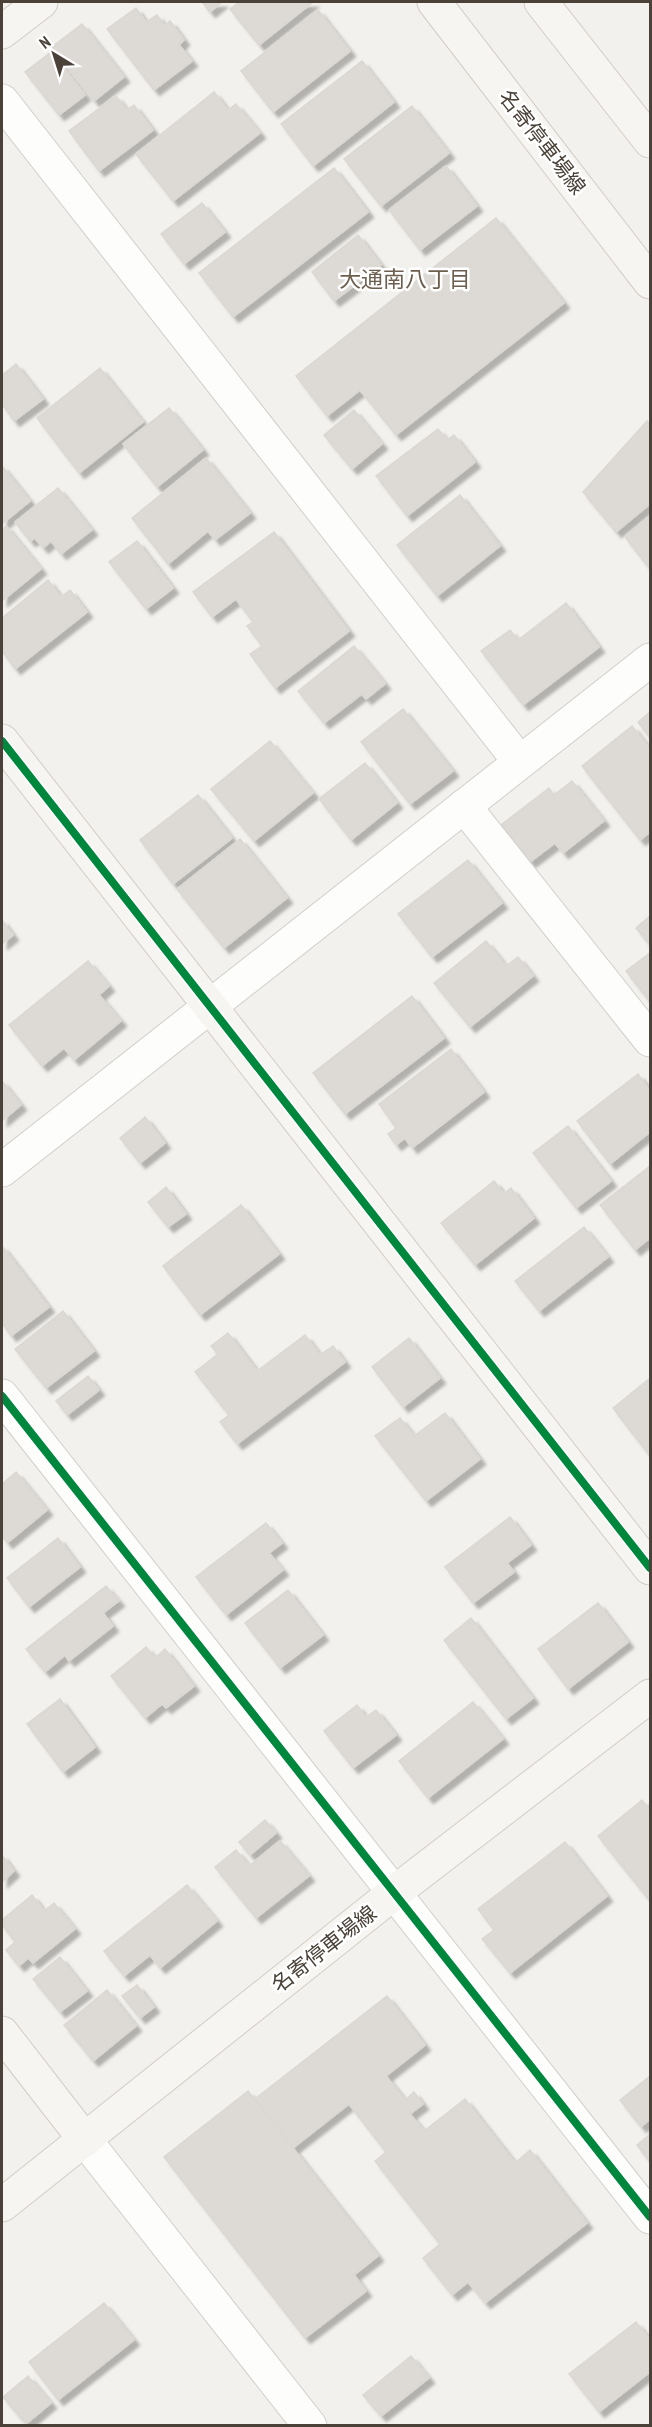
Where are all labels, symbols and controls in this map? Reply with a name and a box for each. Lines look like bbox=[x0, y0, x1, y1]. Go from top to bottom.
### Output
north arrow bbox=[24, 24, 84, 84]
text: N bbox=[35, 32, 54, 53]
street label: 名寄停車場線 bbox=[493, 84, 592, 200]
district label: 大通南八丁目 bbox=[339, 265, 471, 293]
street label: 名寄停車場線 bbox=[266, 1899, 382, 1998]

